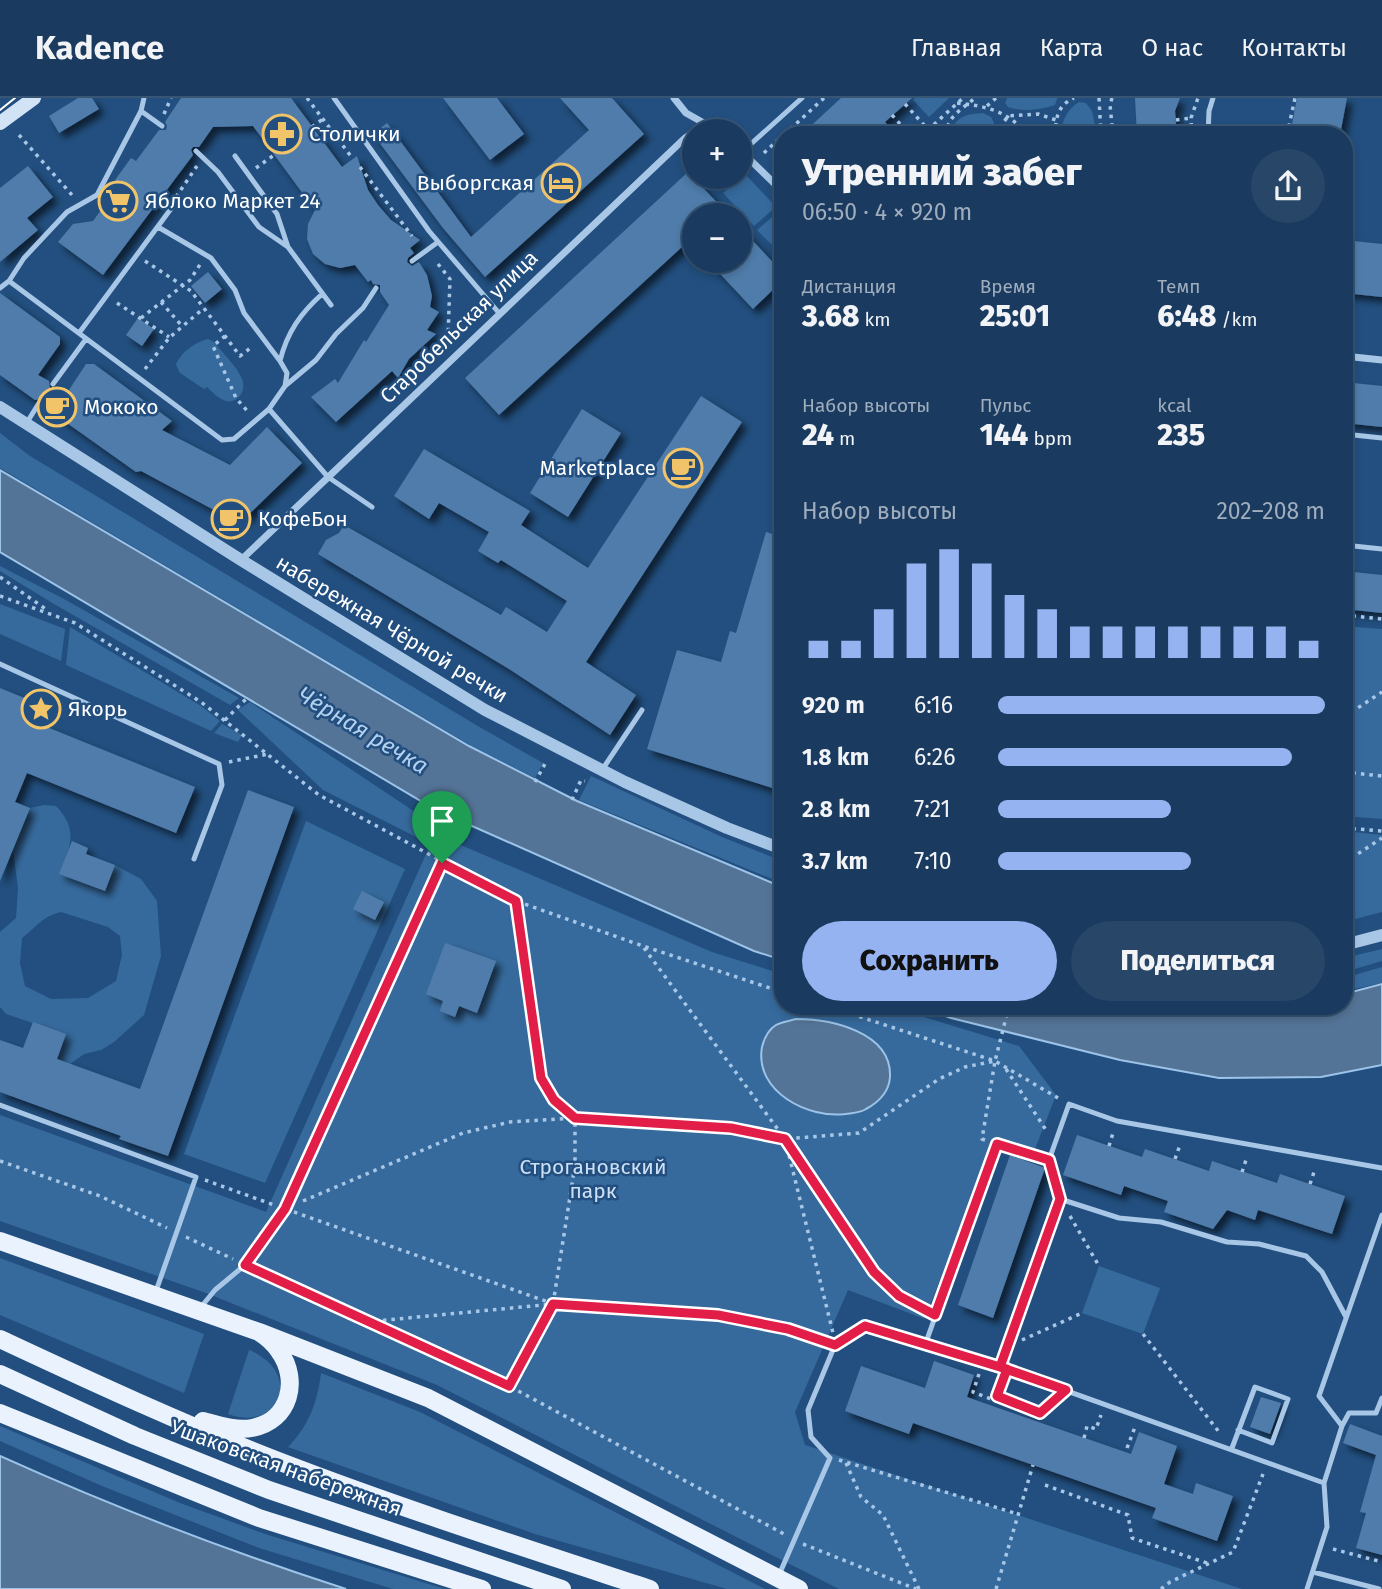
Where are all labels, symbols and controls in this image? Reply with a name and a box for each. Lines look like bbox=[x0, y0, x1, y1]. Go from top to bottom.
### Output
text: Kadence bbox=[35, 28, 164, 68]
text: Главная bbox=[911, 34, 1002, 62]
text: Карта bbox=[1040, 34, 1103, 62]
text: О нас bbox=[1141, 34, 1203, 62]
text: Контакты bbox=[1241, 34, 1347, 62]
pharmacy icon: Столички bbox=[261, 113, 303, 155]
map controls bbox=[682, 119, 752, 273]
button: + bbox=[682, 119, 752, 189]
place label: Столички bbox=[309, 121, 401, 147]
text: Утренний забег bbox=[802, 149, 1082, 195]
button: share bbox=[1251, 149, 1325, 223]
hotel icon: Выборгская bbox=[540, 162, 582, 204]
place label: Выборгская bbox=[417, 170, 534, 196]
supermarket icon: Яблоко Маркет 24 bbox=[97, 180, 139, 222]
place label: Яблоко Маркет 24 bbox=[145, 188, 320, 214]
text: 06:50 · 4 × 920 m bbox=[802, 198, 972, 226]
button: − bbox=[682, 203, 752, 273]
street label: Старобельская улица bbox=[375, 245, 543, 409]
text: Дистанция bbox=[802, 275, 897, 298]
text: Время bbox=[980, 275, 1036, 298]
text: Темп bbox=[1157, 275, 1200, 298]
text: 3.68 bbox=[802, 298, 860, 334]
text: 25:01 bbox=[980, 298, 1050, 334]
text: 6:48 bbox=[1157, 298, 1217, 334]
text: km bbox=[860, 308, 891, 331]
text: /km bbox=[1217, 308, 1257, 331]
cafe icon: Мококо bbox=[36, 386, 78, 428]
place label: Мококо bbox=[84, 394, 159, 420]
text: Набор высоты bbox=[802, 394, 930, 417]
text: Пульс bbox=[980, 394, 1031, 417]
text: kcal bbox=[1157, 394, 1192, 417]
text: 24 bbox=[802, 417, 834, 453]
text: 144 bbox=[980, 417, 1028, 453]
text: 235 bbox=[1157, 417, 1205, 453]
text: m bbox=[834, 427, 855, 450]
text: bpm bbox=[1028, 427, 1072, 450]
cafe icon: Marketplace bbox=[662, 447, 704, 489]
place label: Marketplace bbox=[540, 455, 656, 481]
text: Набор высоты bbox=[802, 497, 957, 525]
text: 202–208 m bbox=[1216, 497, 1325, 525]
cafe icon: КофеБон bbox=[210, 498, 252, 540]
place label: КофеБон bbox=[258, 506, 348, 532]
street label: набережная Чёрной речки bbox=[271, 549, 513, 709]
water label: Чёрная речка bbox=[293, 680, 433, 780]
place icon: Якорь bbox=[20, 688, 62, 730]
text: 920 m bbox=[802, 691, 865, 719]
text: 6:16 bbox=[914, 691, 953, 719]
place label: Якорь bbox=[68, 696, 127, 722]
text: 1.8 km bbox=[802, 743, 869, 771]
text: 6:26 bbox=[914, 743, 955, 771]
pin bbox=[412, 791, 472, 863]
text: 2.8 km bbox=[802, 795, 870, 823]
text: 7:21 bbox=[914, 795, 951, 823]
icon: arrive bbox=[423, 802, 461, 840]
text: 3.7 km bbox=[802, 847, 868, 875]
text: 7:10 bbox=[914, 847, 952, 875]
button: Сохранить bbox=[802, 921, 1057, 1001]
button: Поделиться bbox=[1071, 921, 1325, 1001]
park label: Строгановский парк bbox=[519, 1154, 667, 1204]
street label: Ушаковская набережная bbox=[167, 1414, 405, 1522]

